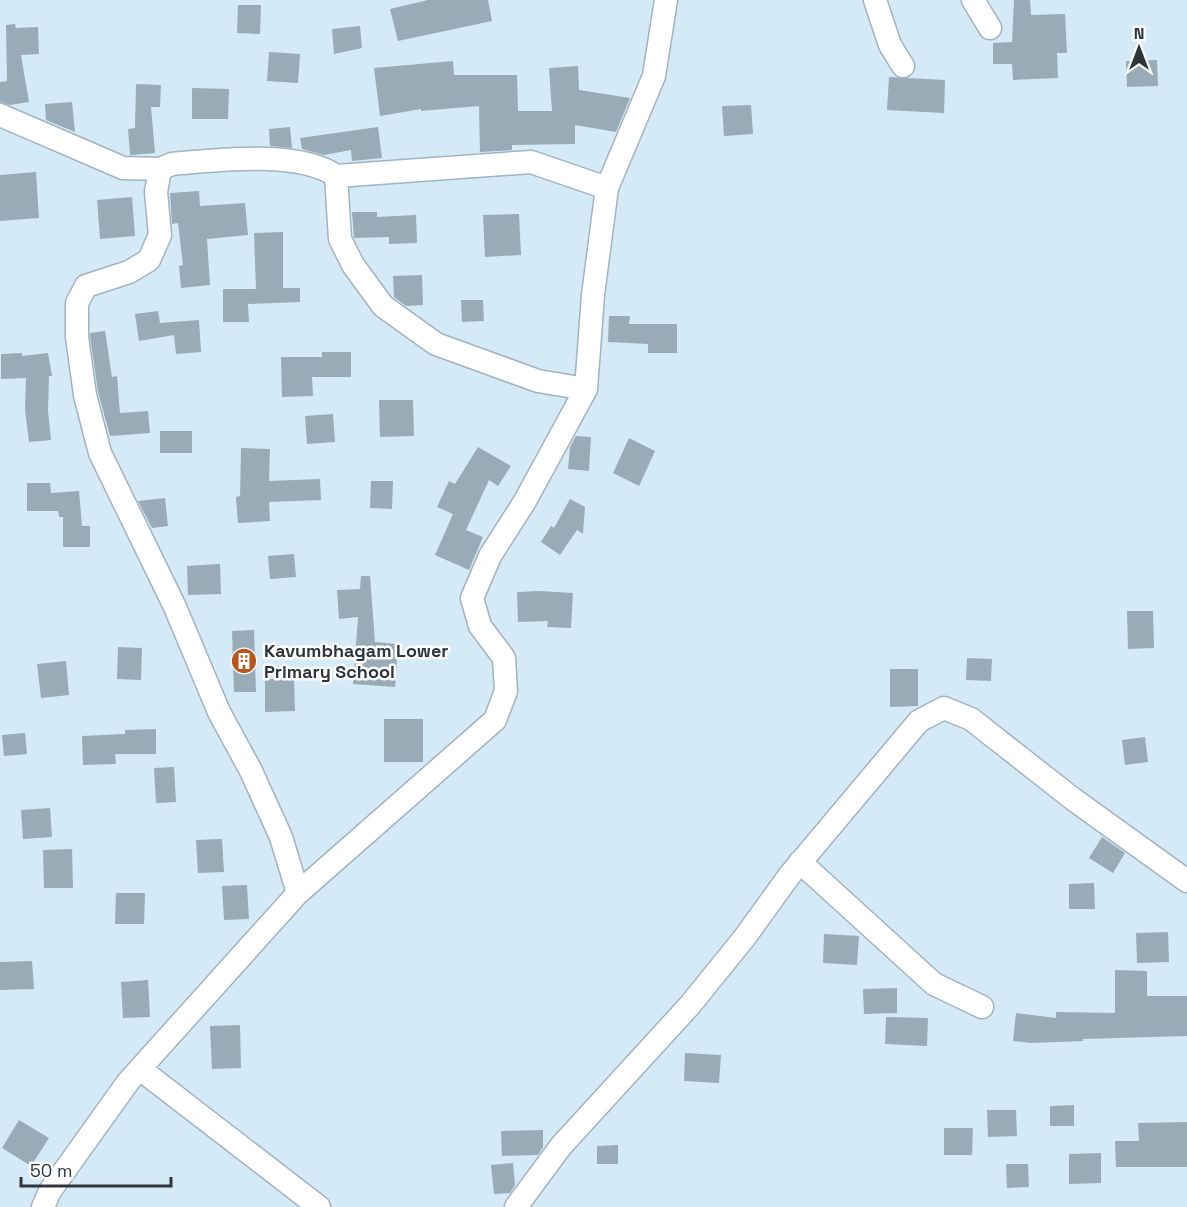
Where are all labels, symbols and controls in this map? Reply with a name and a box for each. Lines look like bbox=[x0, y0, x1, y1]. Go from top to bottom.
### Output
north arrow bbox=[1109, 18, 1169, 78]
text: N bbox=[1134, 23, 1144, 44]
place label: Kavumbhagam Lower Primary School bbox=[264, 639, 448, 683]
building icon: Kavumbhagam Lower Primary School bbox=[229, 646, 259, 676]
scale bar bbox=[21, 1150, 171, 1188]
text: 50 m bbox=[30, 1159, 72, 1182]

